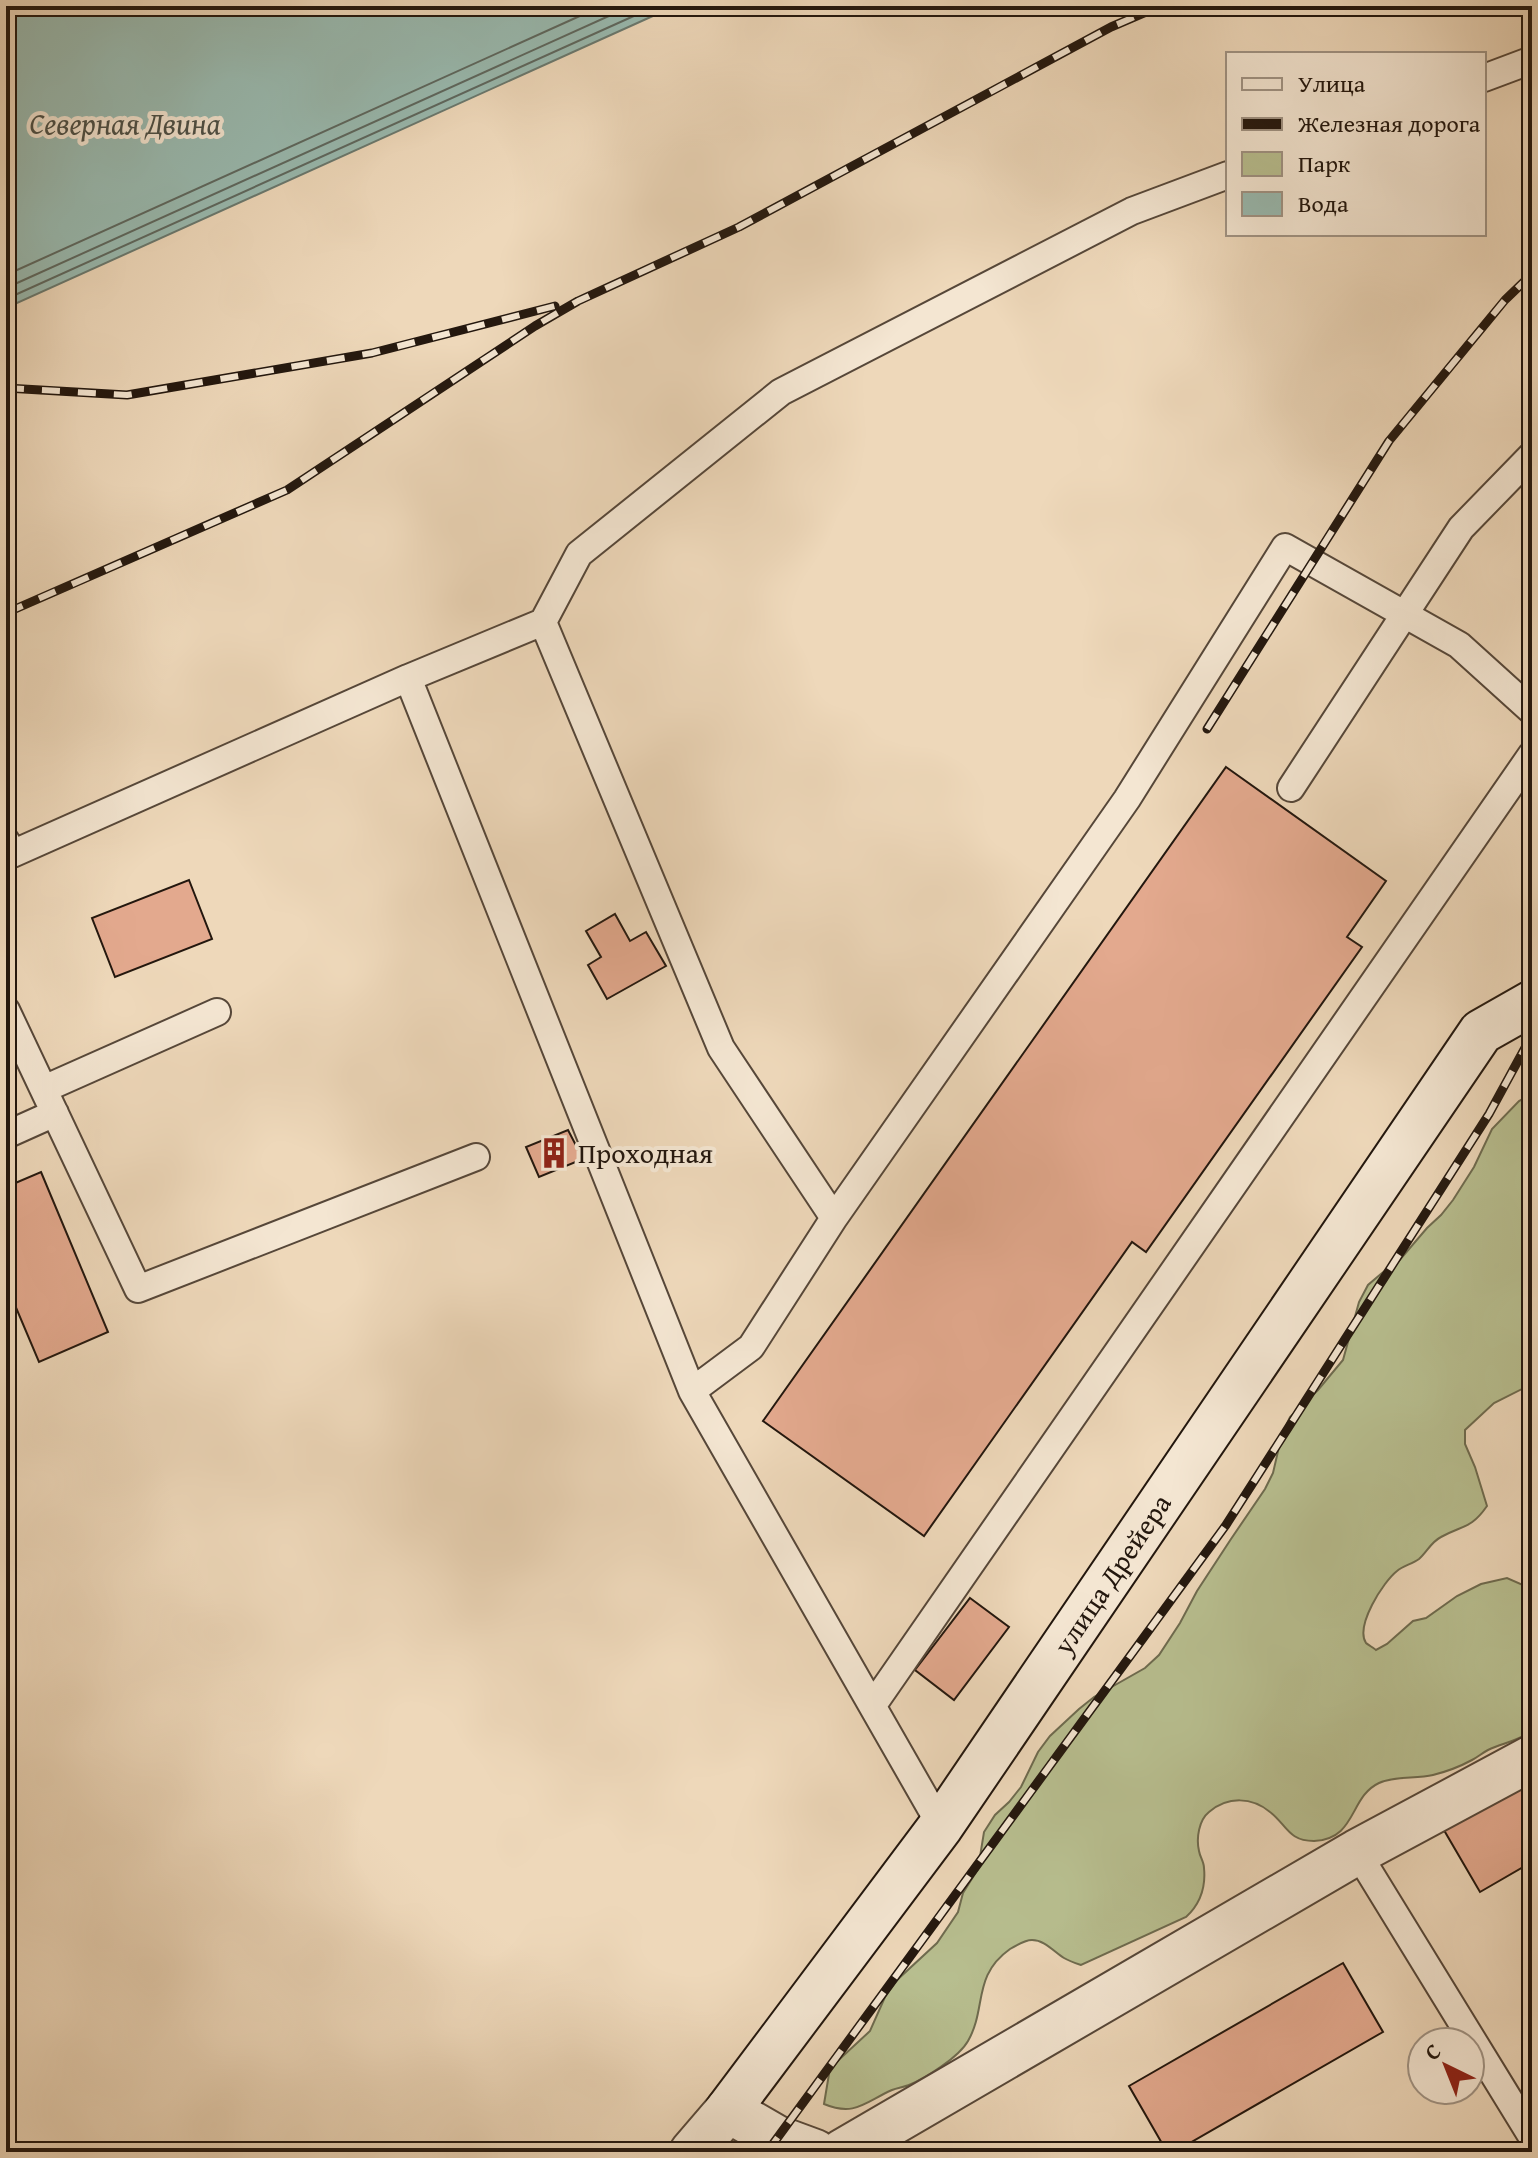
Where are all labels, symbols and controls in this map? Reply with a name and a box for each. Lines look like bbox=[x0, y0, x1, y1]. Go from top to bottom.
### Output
legend bbox=[1226, 52, 1486, 236]
text: Улица bbox=[1298, 66, 1366, 101]
water label: Северная Двина bbox=[30, 101, 221, 145]
text: Железная дорога bbox=[1297, 106, 1481, 141]
text: Парк bbox=[1298, 146, 1351, 181]
text: Вода bbox=[1298, 186, 1349, 221]
place label: Проходная bbox=[578, 1132, 713, 1173]
building icon: Проходная bbox=[537, 1136, 571, 1170]
street label: улица Дрейера bbox=[1042, 1485, 1181, 1663]
north arrow bbox=[1406, 2026, 1486, 2106]
text: С bbox=[1417, 2035, 1448, 2067]

